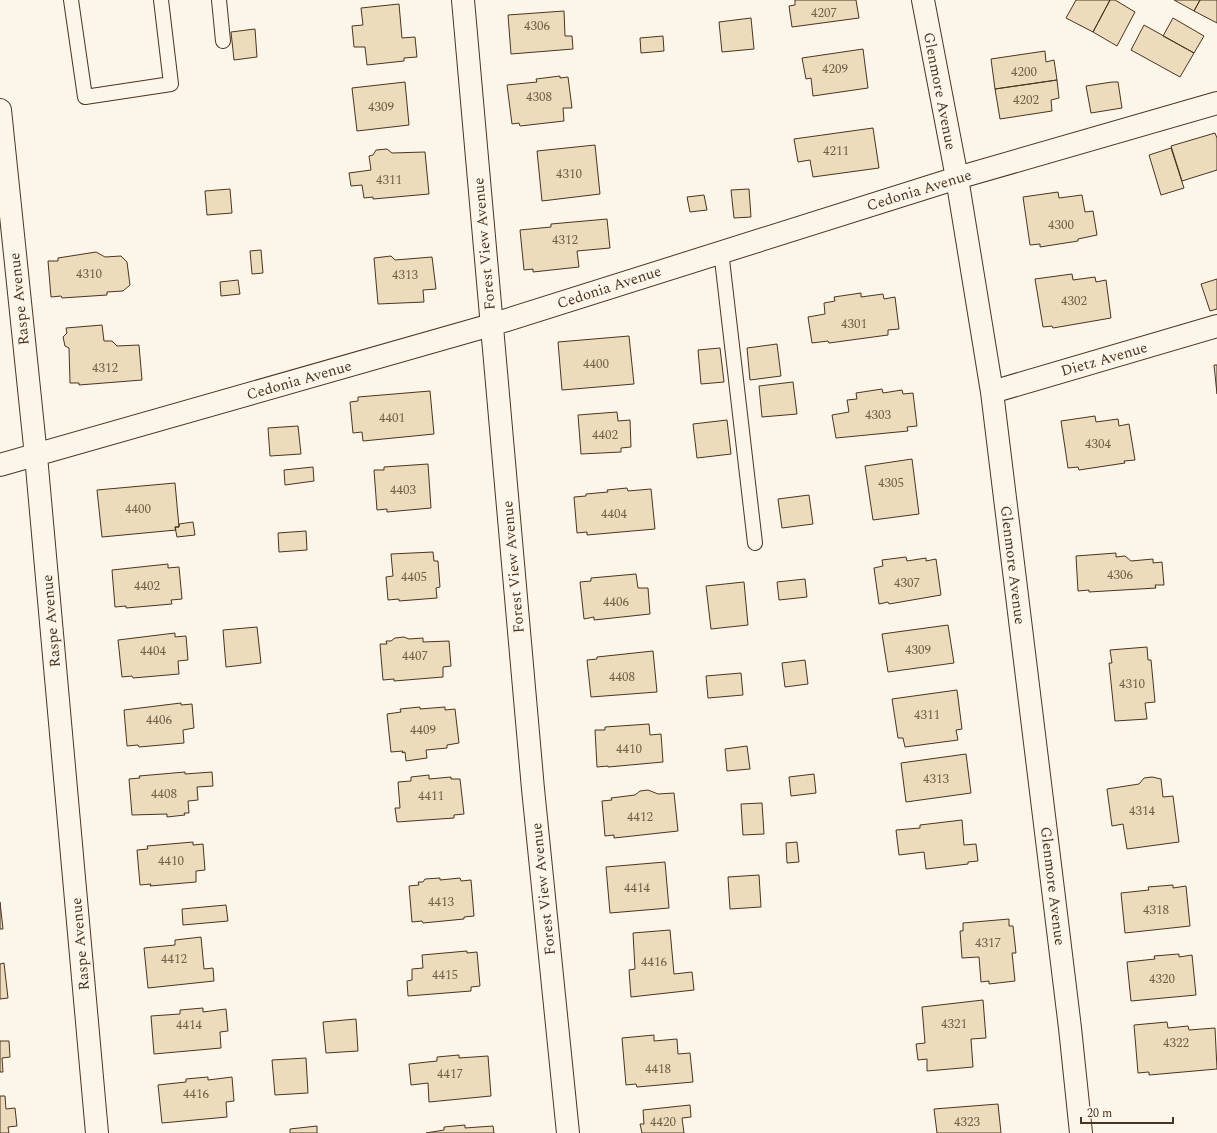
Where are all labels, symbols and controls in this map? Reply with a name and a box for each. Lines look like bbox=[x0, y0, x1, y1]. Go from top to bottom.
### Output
house number: 4207 bbox=[811, 3, 837, 23]
house number: 4306 bbox=[524, 16, 551, 36]
street label: Glenmore Avenue bbox=[917, 30, 962, 152]
house number: 4209 bbox=[822, 59, 849, 79]
house number: 4200 bbox=[1011, 62, 1038, 82]
house number: 4308 bbox=[526, 87, 552, 107]
house number: 4202 bbox=[1013, 90, 1039, 110]
house number: 4309 bbox=[368, 97, 395, 117]
house number: 4211 bbox=[823, 141, 849, 161]
house number: 4310 bbox=[556, 164, 583, 184]
street label: Cedonia Avenue bbox=[864, 164, 974, 217]
house number: 4311 bbox=[376, 170, 402, 190]
street label: Forest View Avenue bbox=[467, 177, 502, 311]
house number: 4300 bbox=[1048, 215, 1075, 235]
house number: 4312 bbox=[552, 230, 578, 250]
street label: Raspe Avenue bbox=[3, 252, 36, 346]
street label: Cedonia Avenue bbox=[554, 260, 664, 315]
house number: 4310 bbox=[76, 264, 103, 284]
house number: 4313 bbox=[392, 265, 419, 285]
house number: 4302 bbox=[1061, 291, 1087, 311]
house number: 4301 bbox=[841, 314, 867, 334]
street label: Dietz Avenue bbox=[1058, 336, 1150, 383]
street label: Cedonia Avenue bbox=[244, 354, 355, 407]
house number: 4400 bbox=[583, 354, 610, 374]
house number: 4312 bbox=[92, 358, 118, 378]
house number: 4303 bbox=[865, 405, 892, 425]
house number: 4401 bbox=[379, 408, 405, 428]
house number: 4402 bbox=[592, 425, 618, 445]
house number: 4304 bbox=[1085, 434, 1112, 454]
house number: 4305 bbox=[878, 473, 904, 493]
house number: 4403 bbox=[390, 480, 417, 500]
house number: 4400 bbox=[125, 499, 152, 519]
street label: Forest View Avenue bbox=[496, 500, 531, 634]
house number: 4404 bbox=[601, 504, 628, 524]
street label: Glenmore Avenue bbox=[994, 504, 1031, 626]
house number: 4306 bbox=[1107, 565, 1134, 585]
house number: 4405 bbox=[401, 567, 427, 587]
house number: 4307 bbox=[894, 573, 920, 593]
street label: Raspe Avenue bbox=[36, 574, 67, 668]
house number: 4402 bbox=[134, 576, 160, 596]
house number: 4406 bbox=[603, 592, 630, 612]
house number: 4309 bbox=[905, 640, 932, 660]
house number: 4404 bbox=[140, 641, 167, 661]
house number: 4407 bbox=[402, 646, 428, 666]
house number: 4408 bbox=[609, 667, 635, 687]
house number: 4310 bbox=[1119, 674, 1146, 694]
house number: 4311 bbox=[914, 705, 940, 725]
house number: 4406 bbox=[146, 710, 173, 730]
house number: 4409 bbox=[410, 720, 437, 740]
house number: 4410 bbox=[616, 739, 643, 759]
house number: 4313 bbox=[923, 769, 950, 789]
house number: 4408 bbox=[151, 784, 177, 804]
house number: 4411 bbox=[418, 786, 444, 806]
house number: 4314 bbox=[1129, 801, 1156, 821]
house number: 4412 bbox=[627, 807, 653, 827]
street label: Forest View Avenue bbox=[525, 822, 562, 956]
street label: Glenmore Avenue bbox=[1034, 825, 1071, 947]
house number: 4410 bbox=[158, 851, 185, 871]
house number: 4414 bbox=[624, 878, 651, 898]
house number: 4413 bbox=[428, 892, 455, 912]
street label: Raspe Avenue bbox=[65, 897, 96, 991]
house number: 4318 bbox=[1143, 900, 1169, 920]
house number: 4317 bbox=[975, 933, 1001, 953]
house number: 4412 bbox=[161, 949, 187, 969]
house number: 4416 bbox=[641, 952, 668, 972]
house number: 4415 bbox=[432, 965, 458, 985]
house number: 4320 bbox=[1149, 969, 1176, 989]
house number: 4321 bbox=[941, 1014, 967, 1034]
house number: 4414 bbox=[176, 1015, 203, 1035]
house number: 4322 bbox=[1163, 1033, 1189, 1053]
house number: 4418 bbox=[645, 1059, 671, 1079]
house number: 4417 bbox=[437, 1064, 463, 1084]
house number: 4416 bbox=[183, 1084, 210, 1104]
scale bar bbox=[1081, 1099, 1173, 1125]
text: 20 m bbox=[1087, 1104, 1112, 1123]
house number: 4420 bbox=[650, 1112, 677, 1132]
house number: 4323 bbox=[954, 1112, 981, 1132]

